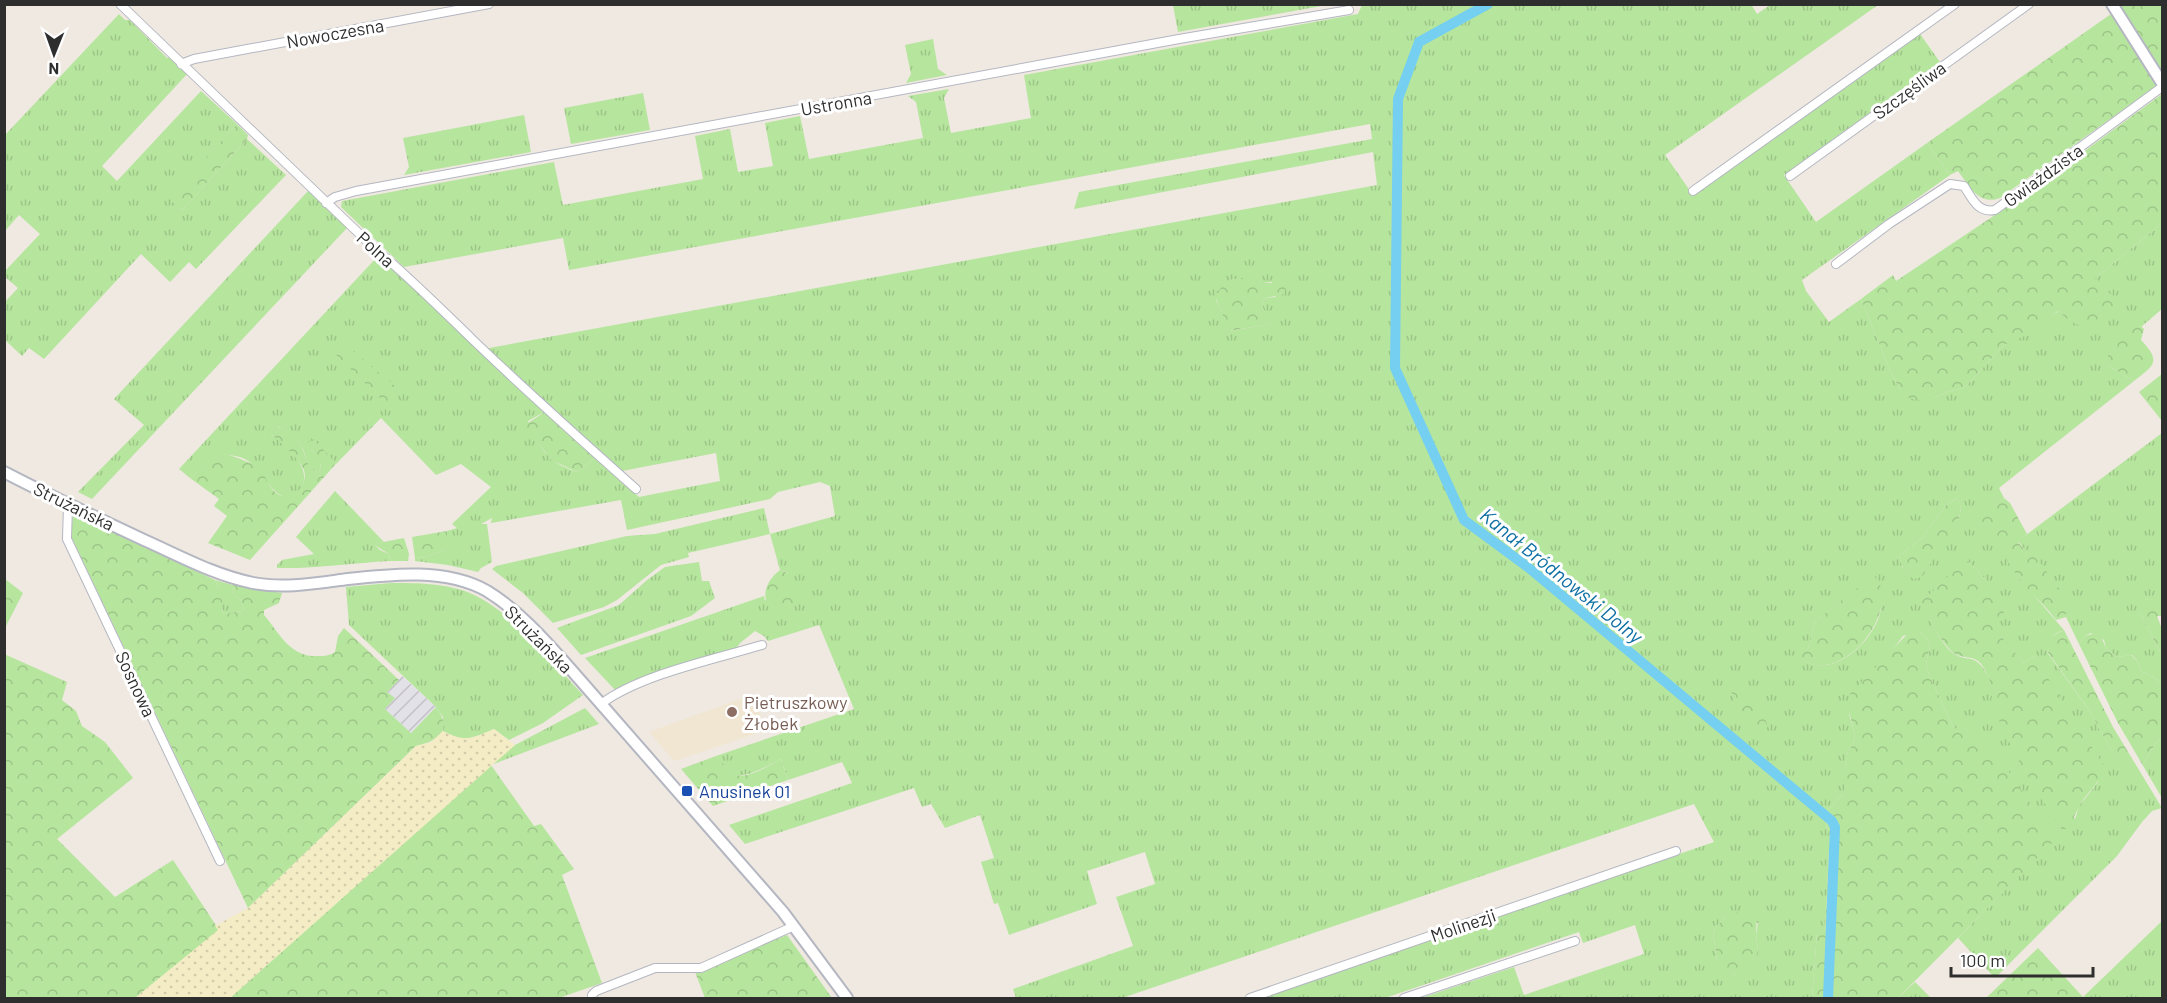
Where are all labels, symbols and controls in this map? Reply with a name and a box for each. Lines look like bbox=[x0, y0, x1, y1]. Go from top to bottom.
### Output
street label: Nowoczesna bbox=[285, 14, 385, 52]
north arrow bbox=[24, 24, 84, 84]
street label: Szczęśliwa bbox=[1868, 56, 1950, 124]
text: N bbox=[48, 60, 59, 79]
street label: Ustronna bbox=[799, 86, 873, 120]
street label: Gwiaździsta bbox=[1999, 139, 2087, 211]
street label: Polna bbox=[353, 226, 399, 272]
street label: Strużańska bbox=[30, 477, 118, 535]
water label: Kanał Bródnowski Dolny bbox=[1476, 502, 1649, 649]
street label: Strużańska bbox=[501, 601, 577, 677]
street label: Sosnowa bbox=[111, 648, 161, 720]
place label: Pietruszkowy Żłobek bbox=[744, 691, 848, 734]
marker: Pietruszkowy Żłobek bbox=[725, 705, 739, 719]
place label: Anusinek 01 bbox=[699, 780, 790, 802]
marker: Anusinek 01 bbox=[680, 784, 694, 798]
street label: Molinezji bbox=[1427, 904, 1499, 946]
scale bar bbox=[1951, 940, 2094, 978]
text: 100 m bbox=[1960, 949, 2005, 971]

